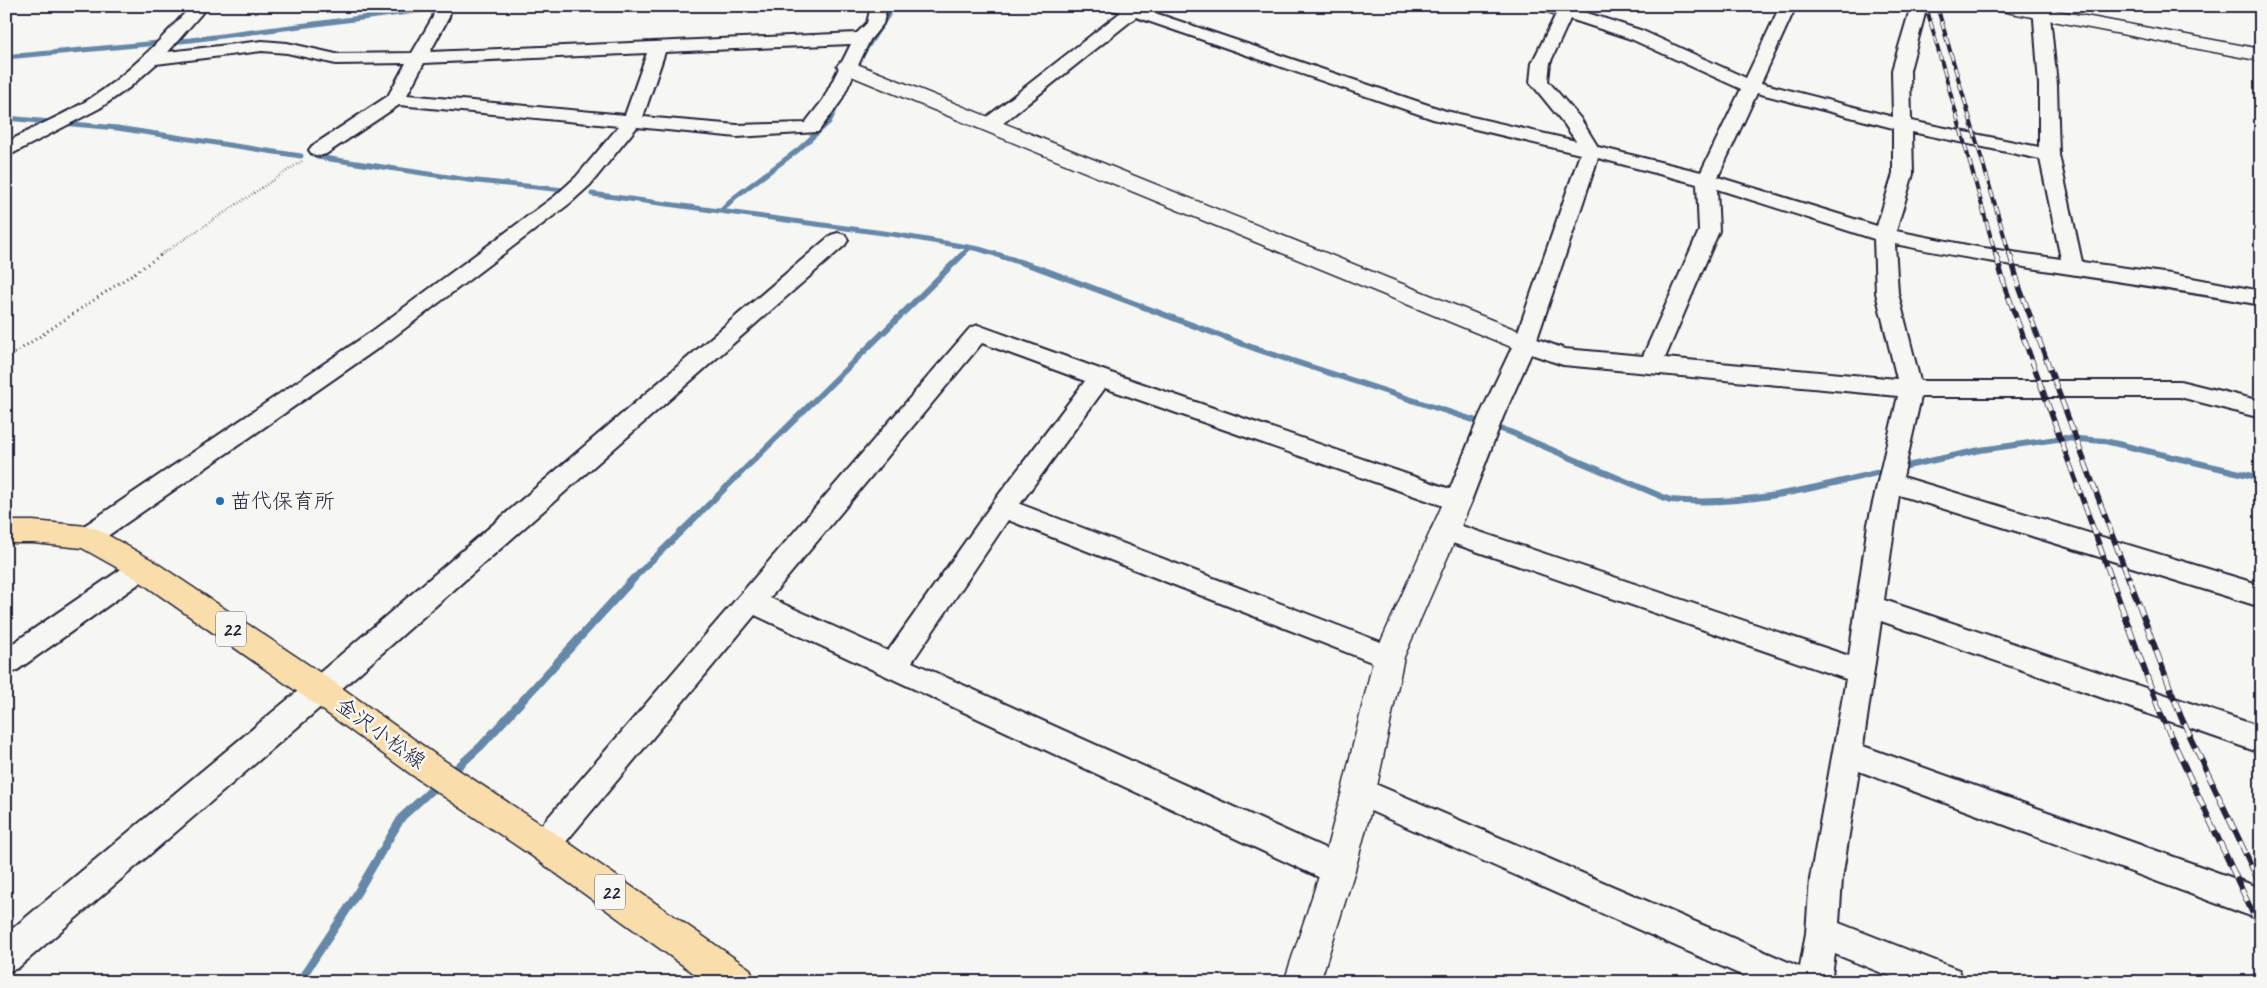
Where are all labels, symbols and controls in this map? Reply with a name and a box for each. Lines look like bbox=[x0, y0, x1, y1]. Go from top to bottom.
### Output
place label: 苗代保育所 bbox=[230, 488, 335, 514]
marker: 苗代保育所 bbox=[214, 495, 226, 507]
road number: 22 bbox=[216, 612, 246, 646]
street label: 金沢小松線 bbox=[331, 692, 431, 774]
road number: 22 bbox=[595, 874, 625, 910]

